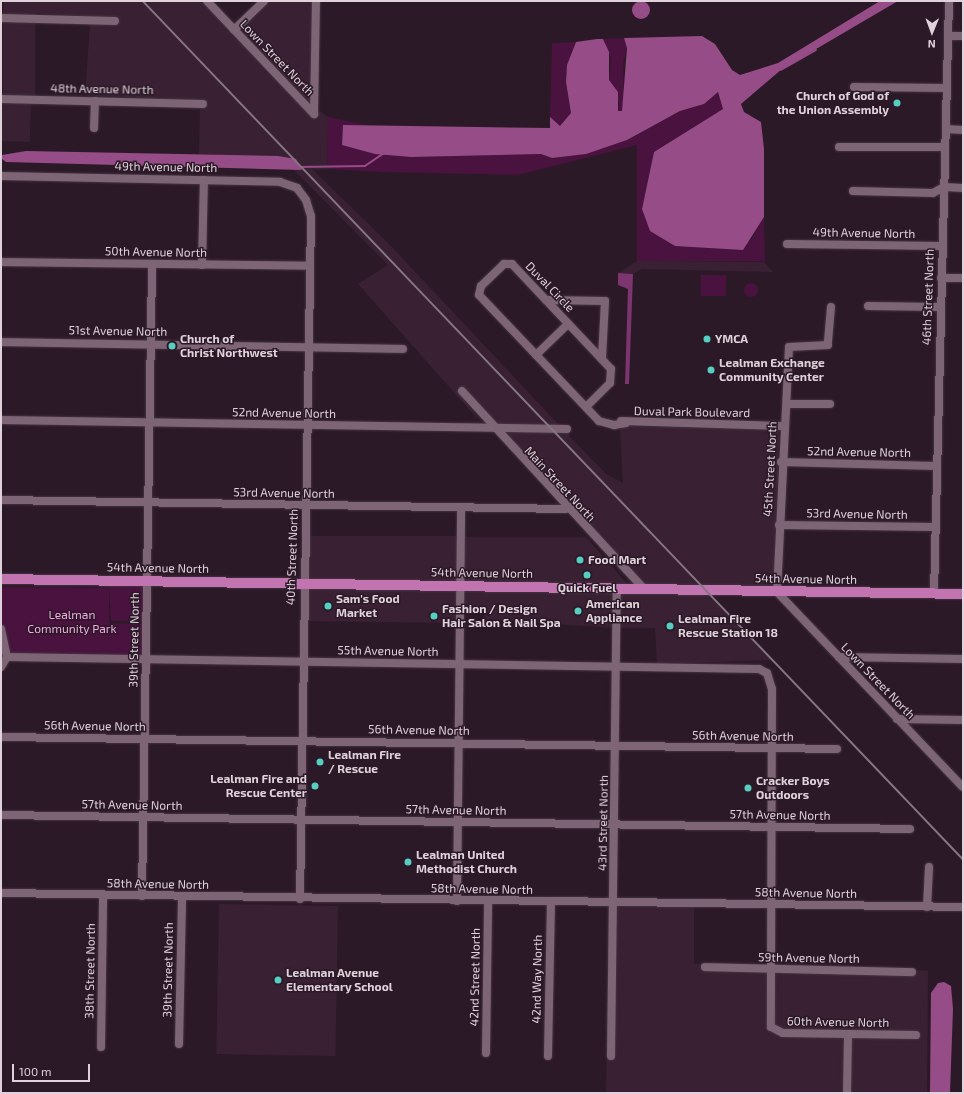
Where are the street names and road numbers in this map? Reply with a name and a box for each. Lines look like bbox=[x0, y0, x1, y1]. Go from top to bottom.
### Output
street label: Lown Street North bbox=[237, 17, 317, 99]
street label: 48th Avenue North bbox=[50, 81, 154, 97]
street label: 49th Avenue North bbox=[114, 159, 218, 175]
street label: 49th Avenue North bbox=[812, 225, 916, 241]
street label: 50th Avenue North bbox=[105, 244, 207, 260]
street label: 46th Street North bbox=[919, 249, 937, 345]
street label: Duval Circle bbox=[522, 259, 578, 315]
street label: 51st Avenue North bbox=[68, 323, 168, 339]
street label: Duval Park Boulevard bbox=[634, 404, 750, 420]
street label: 52nd Avenue North bbox=[232, 405, 336, 421]
street label: 45th Street North bbox=[760, 421, 780, 517]
street label: Main Street North bbox=[522, 443, 598, 525]
street label: 52nd Avenue North bbox=[807, 444, 911, 460]
street label: 53rd Avenue North bbox=[233, 485, 335, 501]
street label: 53rd Avenue North bbox=[806, 506, 908, 522]
street label: 40th Street North bbox=[283, 509, 301, 605]
street label: 54th Avenue North bbox=[107, 560, 209, 576]
street label: 54th Avenue North bbox=[431, 565, 533, 581]
street label: 54th Avenue North bbox=[755, 571, 857, 587]
street label: 39th Street North bbox=[126, 592, 142, 688]
street label: Lown Street North bbox=[838, 640, 918, 722]
street label: 55th Avenue North bbox=[337, 643, 439, 659]
street label: 56th Avenue North bbox=[44, 718, 146, 734]
street label: 56th Avenue North bbox=[368, 722, 470, 738]
street label: 56th Avenue North bbox=[692, 728, 794, 744]
street label: 43rd Street North bbox=[595, 775, 611, 871]
street label: 57th Avenue North bbox=[81, 797, 183, 813]
street label: 57th Avenue North bbox=[405, 802, 507, 818]
street label: 57th Avenue North bbox=[729, 807, 831, 823]
street label: 58th Avenue North bbox=[107, 876, 209, 892]
street label: 58th Avenue North bbox=[431, 881, 533, 897]
street label: 58th Avenue North bbox=[755, 885, 857, 901]
street label: 39th Street North bbox=[160, 922, 176, 1018]
street label: 38th Street North bbox=[82, 923, 98, 1019]
street label: 42nd Street North bbox=[467, 928, 483, 1026]
street label: 42nd Way North bbox=[529, 934, 545, 1024]
street label: 59th Avenue North bbox=[758, 950, 860, 966]
street label: 60th Avenue North bbox=[786, 1014, 890, 1030]

